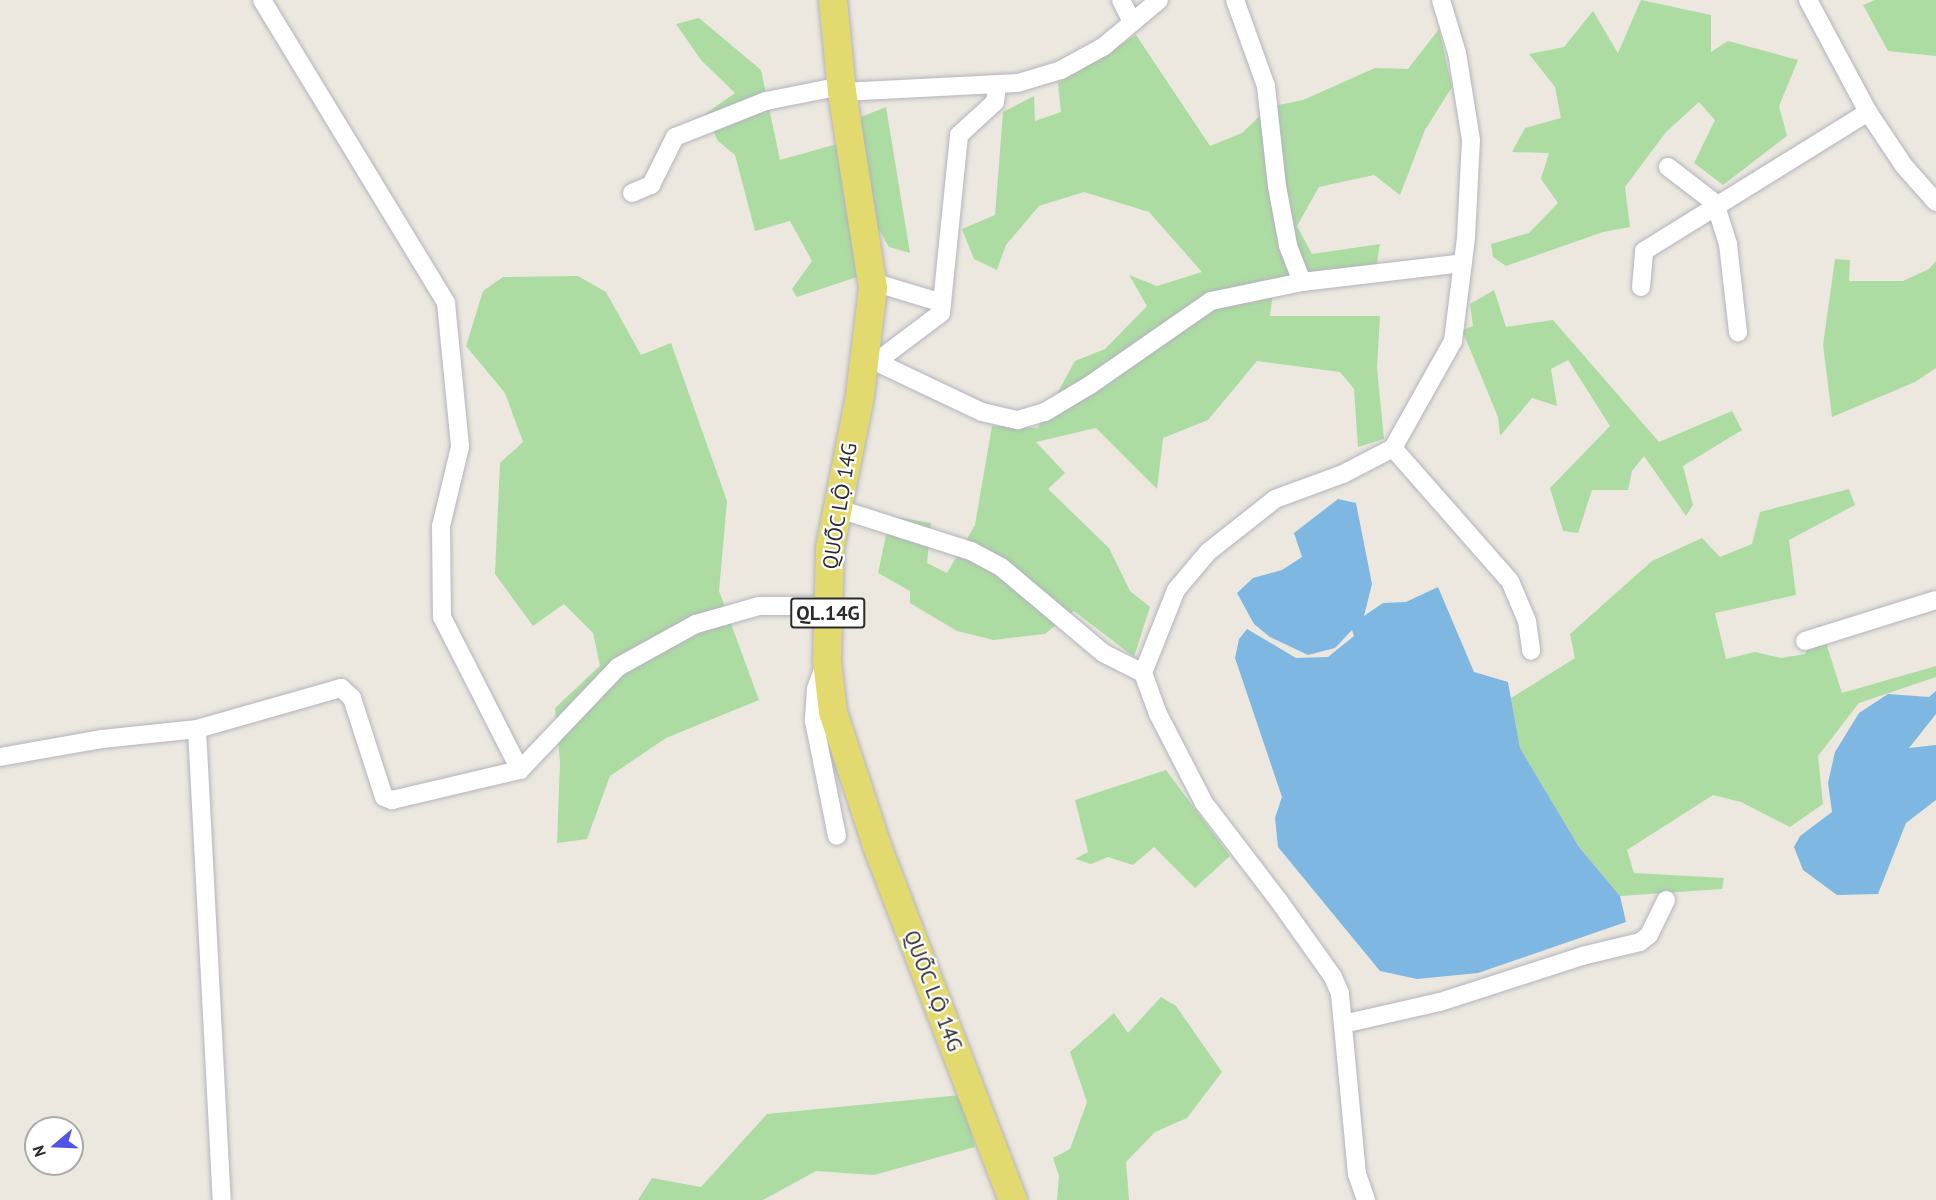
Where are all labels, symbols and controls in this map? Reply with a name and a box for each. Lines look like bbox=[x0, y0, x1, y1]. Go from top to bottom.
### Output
street label: QUỐC LỘ 14G bbox=[817, 441, 863, 571]
road number: QL.14G bbox=[789, 596, 867, 630]
street label: QUỐC LỘ 14G bbox=[898, 926, 968, 1056]
north arrow bbox=[24, 1116, 84, 1176]
text: N bbox=[28, 1143, 50, 1159]

